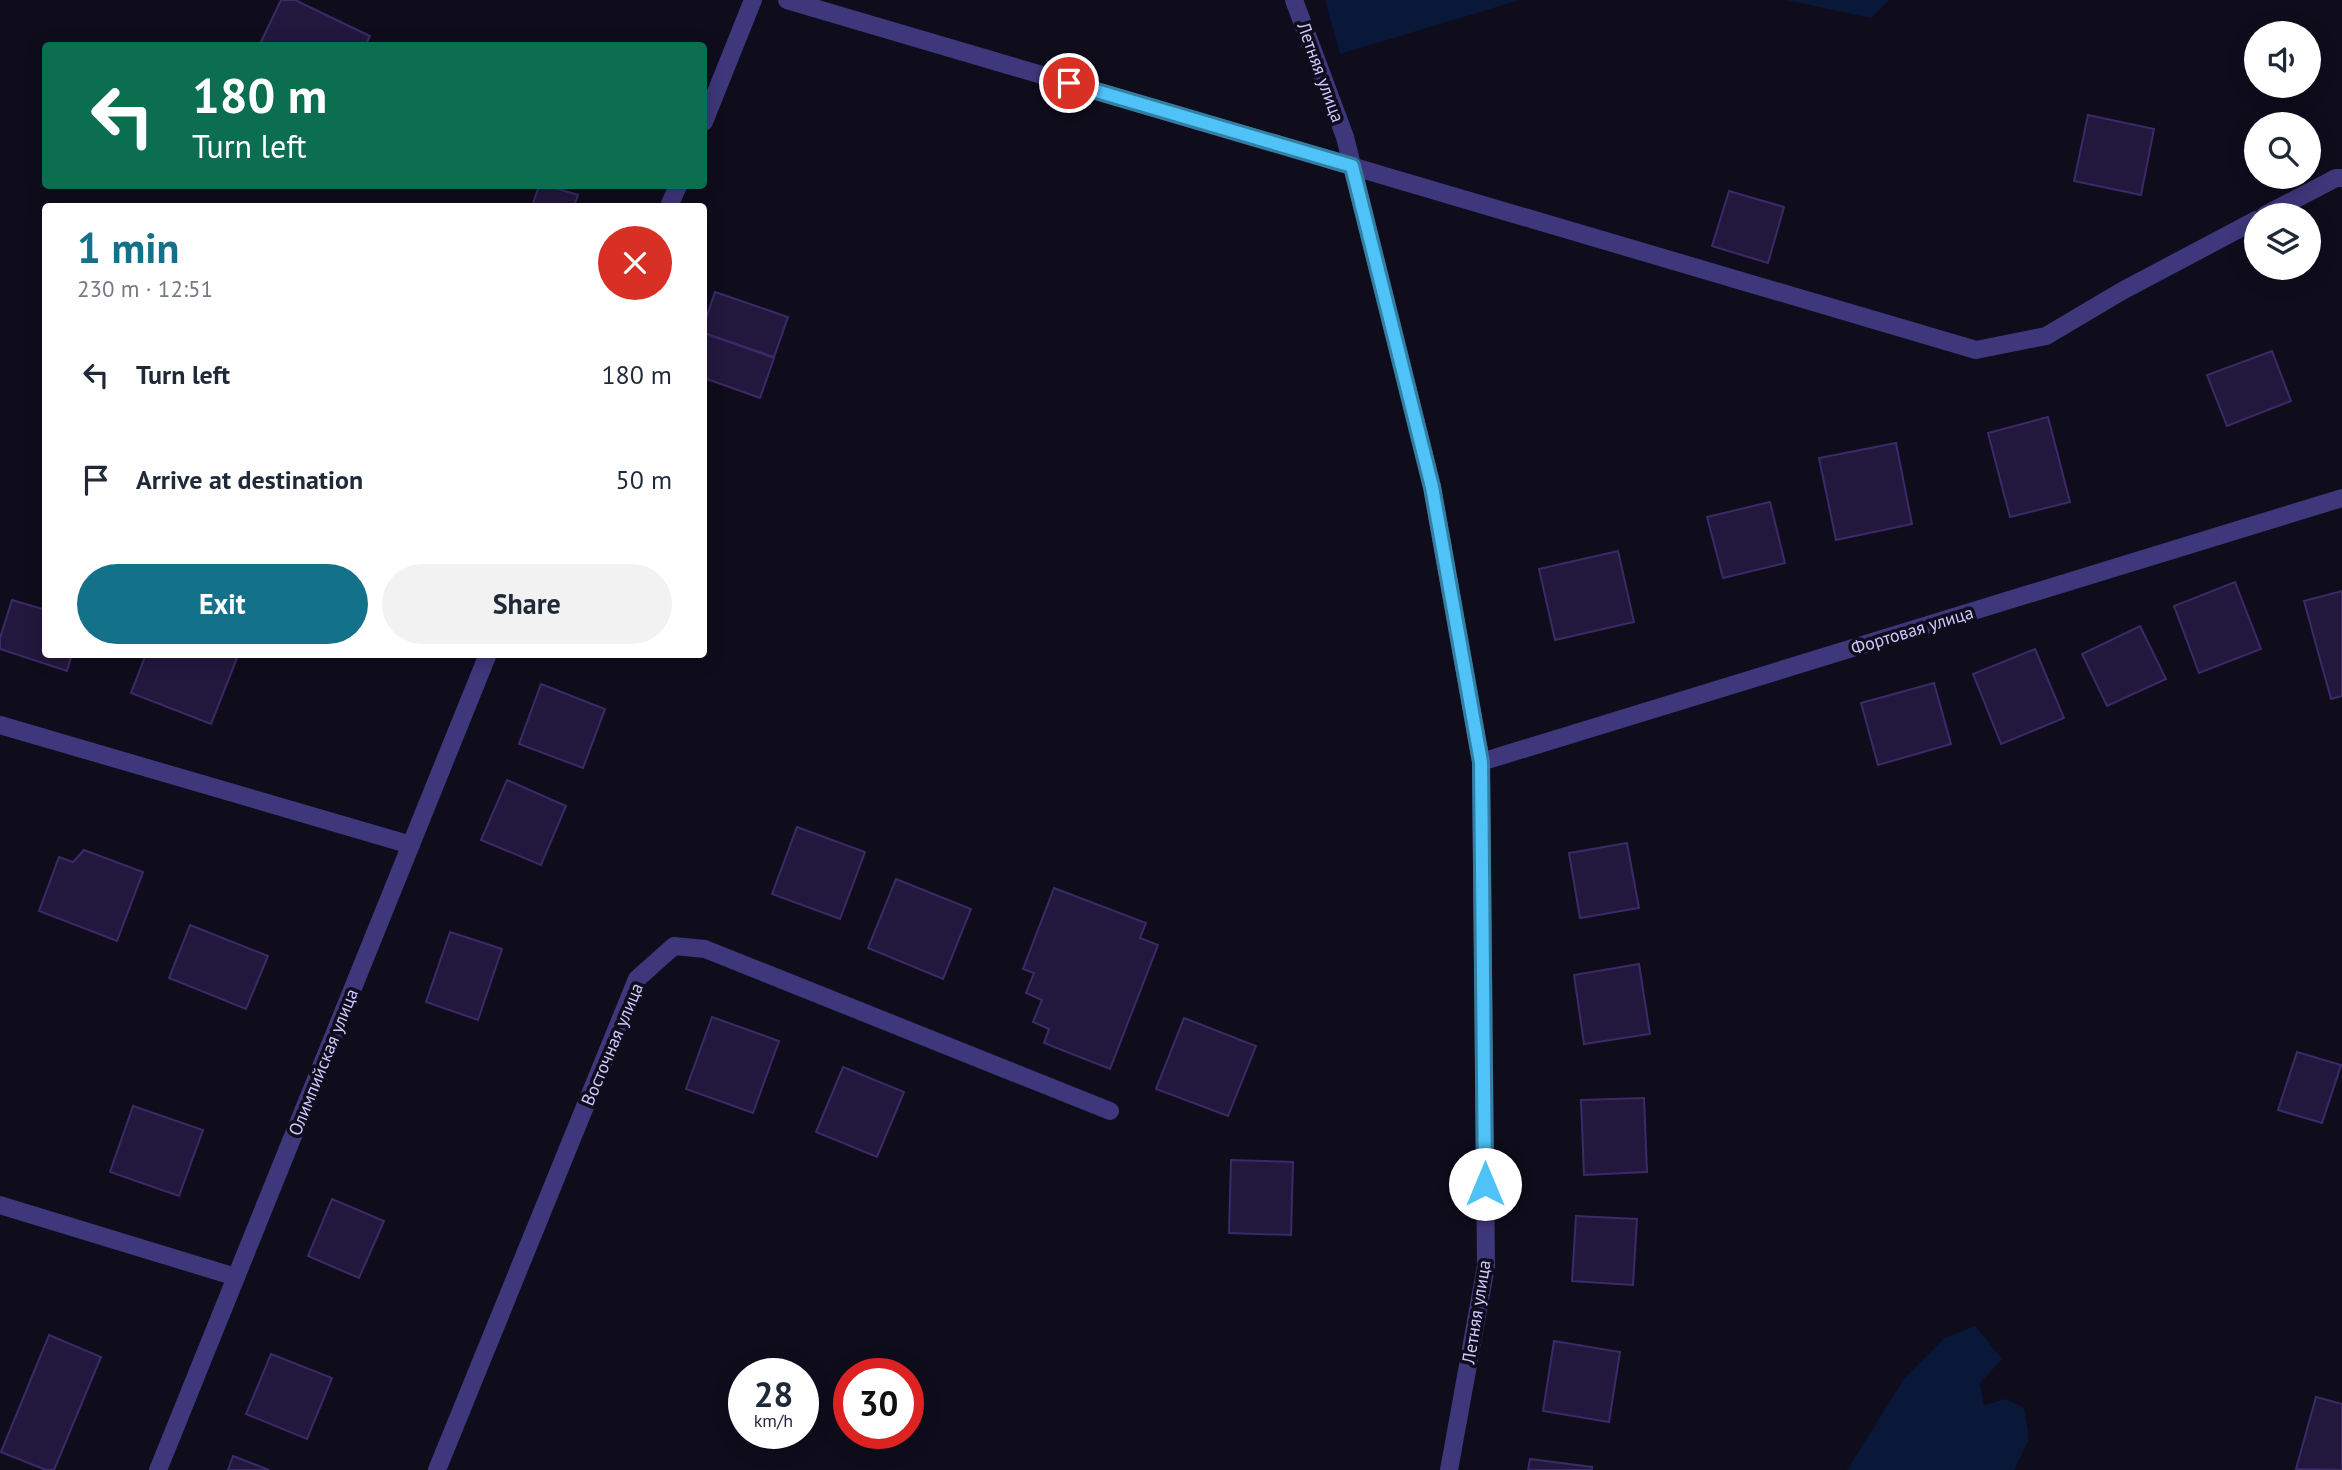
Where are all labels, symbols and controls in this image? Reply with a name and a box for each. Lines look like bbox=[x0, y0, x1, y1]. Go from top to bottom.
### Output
street label: Летняя улица bbox=[1292, 18, 1350, 125]
map controls bbox=[2244, 21, 2321, 280]
button: sound bbox=[2244, 21, 2321, 98]
pin bbox=[1039, 53, 1099, 113]
text: 180 m bbox=[192, 63, 327, 127]
icon: arrive bbox=[1050, 64, 1088, 102]
icon: left bbox=[77, 70, 168, 161]
button: search bbox=[2244, 112, 2321, 189]
text: Turn left bbox=[192, 125, 307, 167]
button: layers bbox=[2244, 203, 2321, 280]
text: 1 min bbox=[77, 220, 179, 275]
button: close bbox=[598, 226, 672, 300]
text: 230 m · 12:51 bbox=[77, 274, 213, 303]
icon: left bbox=[77, 356, 115, 394]
text: Turn left bbox=[136, 358, 230, 391]
text: 180 m bbox=[601, 358, 672, 391]
icon: arrive bbox=[77, 461, 115, 499]
text: Arrive at destination bbox=[136, 463, 363, 496]
text: 50 m bbox=[616, 463, 672, 496]
button: Exit bbox=[77, 564, 368, 644]
button: Share bbox=[382, 564, 672, 644]
street label: Фортовая улица bbox=[1848, 600, 1976, 660]
street label: Восточная улица bbox=[576, 979, 648, 1109]
street label: Олимпийская улица bbox=[283, 985, 363, 1139]
position arrow bbox=[1448, 1147, 1522, 1221]
street label: Летняя улица bbox=[1456, 1258, 1496, 1367]
speed limit sign: 30 bbox=[833, 1358, 924, 1449]
text: 28 bbox=[754, 1371, 793, 1417]
text: km/h bbox=[754, 1409, 793, 1432]

